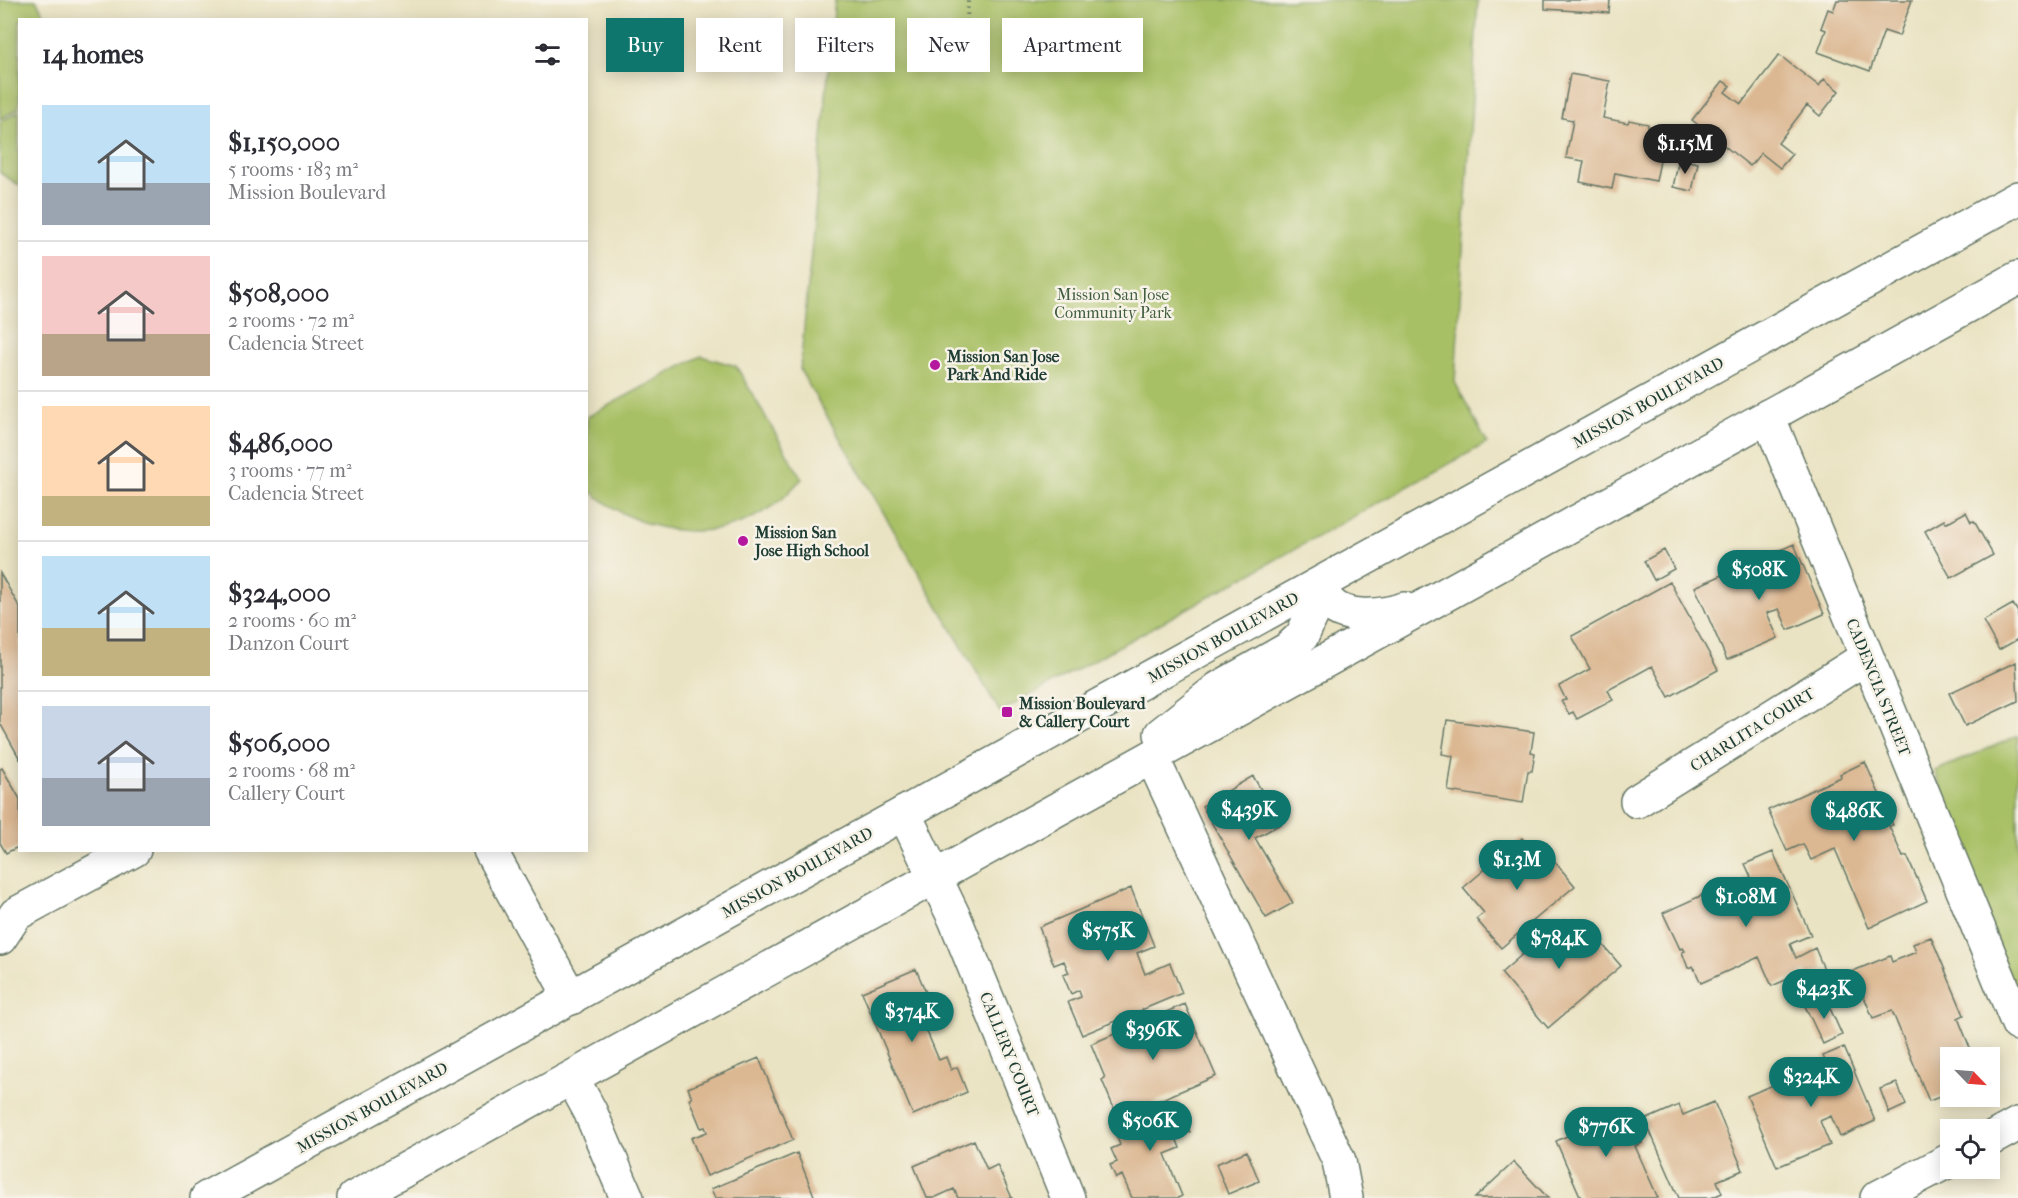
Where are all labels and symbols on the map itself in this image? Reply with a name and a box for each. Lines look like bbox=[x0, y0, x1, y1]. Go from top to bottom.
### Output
pin: $1.15M bbox=[1636, 124, 1734, 175]
park label: Mission San Jose Community Park bbox=[1054, 285, 1173, 322]
place label: Mission San Jose Park And Ride bbox=[946, 347, 1060, 384]
street label: MISSION BOULEVARD bbox=[1569, 353, 1727, 452]
marker: Mission San Jose Park And Ride bbox=[928, 358, 942, 372]
place label: Mission San Jose High School bbox=[753, 523, 870, 561]
marker: Mission San Jose High School bbox=[736, 534, 750, 548]
pin: $508K bbox=[1717, 550, 1801, 601]
street label: MISSION BOULEVARD bbox=[1144, 588, 1302, 687]
street label: CADENCIA STREET bbox=[1842, 616, 1915, 759]
street label: CHARLITA COURT bbox=[1687, 683, 1818, 775]
place label: Mission Boulevard & Callery Court bbox=[1018, 694, 1147, 732]
marker: Mission Boulevard & Callery Court bbox=[1000, 705, 1014, 719]
pin: $439K bbox=[1207, 790, 1291, 841]
pin: $486K bbox=[1812, 791, 1896, 842]
street label: MISSION BOULEVARD bbox=[718, 823, 876, 922]
pin: $1.3M bbox=[1475, 840, 1559, 891]
pin: $1.08M bbox=[1697, 877, 1795, 928]
pin: $575K bbox=[1066, 911, 1150, 962]
pin: $784K bbox=[1517, 919, 1601, 970]
pin: $423K bbox=[1782, 969, 1866, 1020]
street label: CALLERY COURT bbox=[976, 989, 1043, 1119]
pin: $374K bbox=[870, 992, 954, 1043]
pin: $396K bbox=[1111, 1010, 1195, 1061]
north arrow bbox=[1940, 1047, 2000, 1107]
pin: $324K bbox=[1769, 1057, 1853, 1108]
street label: MISSION BOULEVARD bbox=[293, 1058, 451, 1157]
pin: $506K bbox=[1108, 1101, 1192, 1152]
pin: $776K bbox=[1564, 1107, 1648, 1158]

